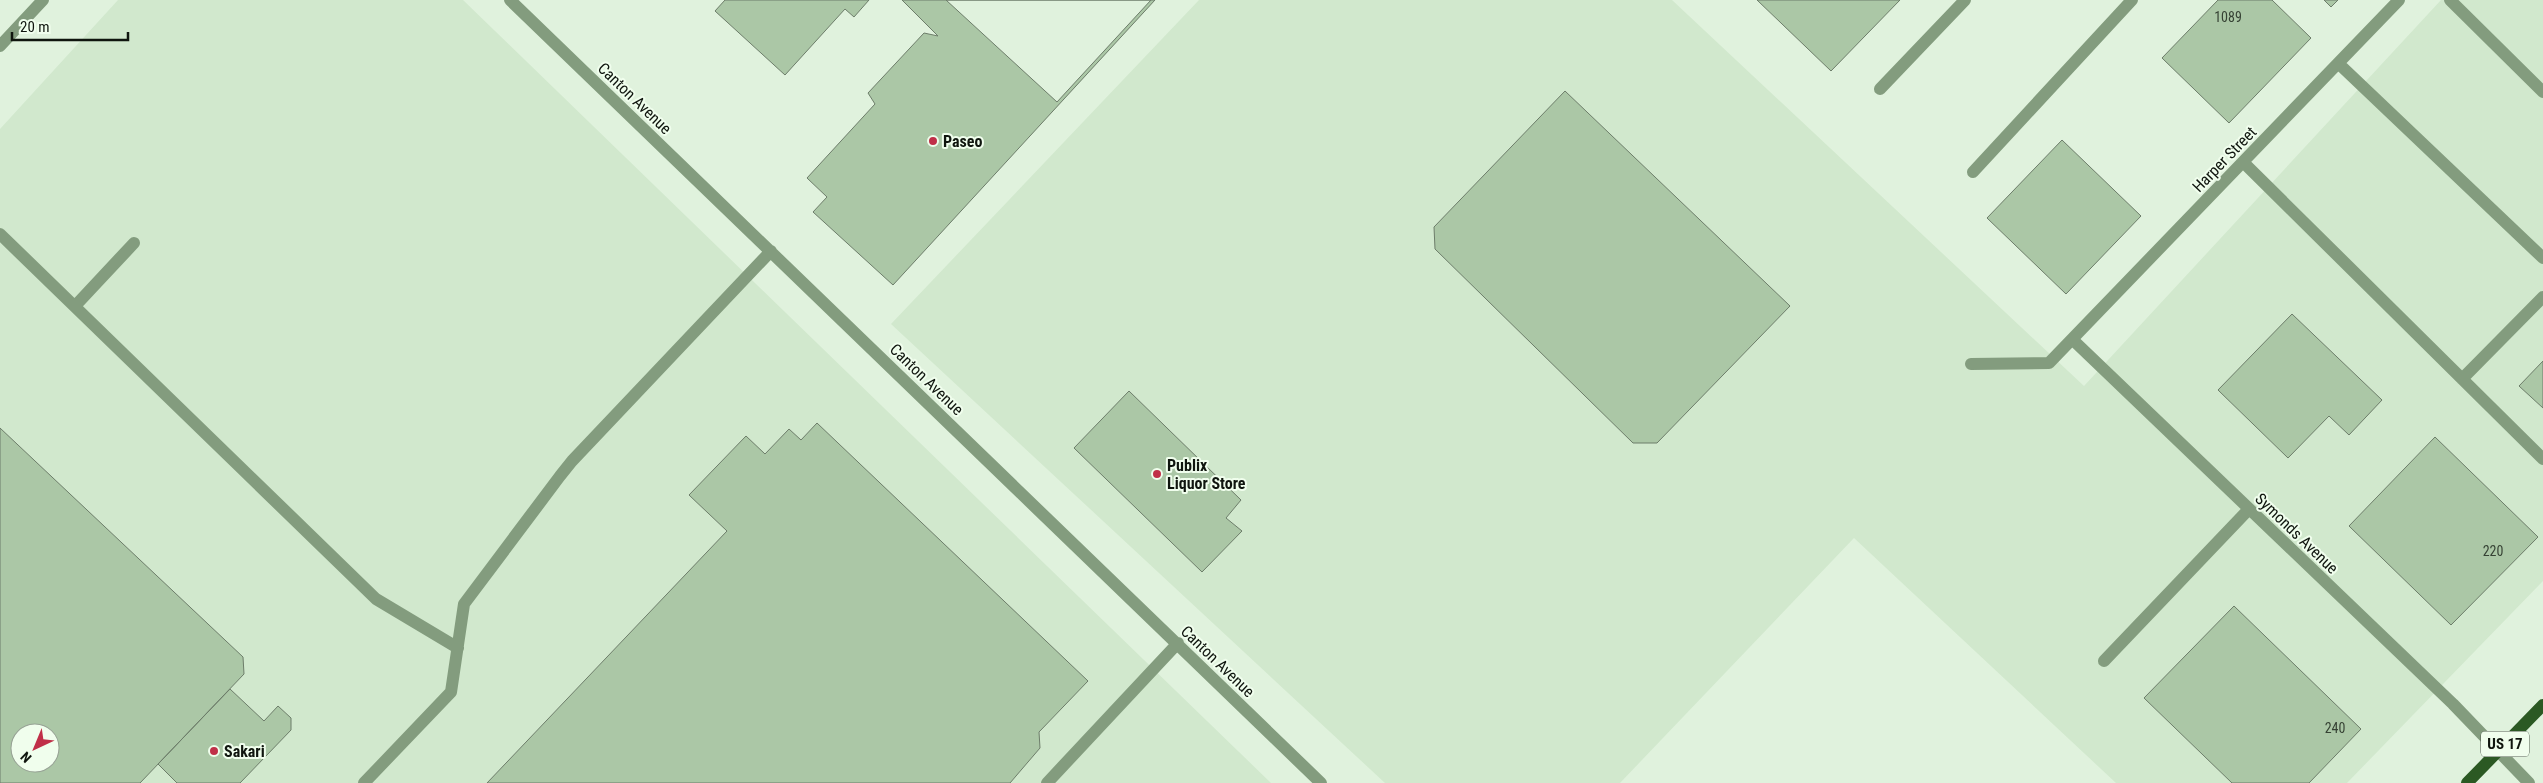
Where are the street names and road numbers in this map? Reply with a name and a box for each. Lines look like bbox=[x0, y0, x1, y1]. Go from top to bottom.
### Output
street label: Canton Avenue bbox=[594, 59, 675, 138]
street label: Harper Street bbox=[2188, 122, 2261, 196]
street label: Canton Avenue bbox=[886, 340, 967, 419]
street label: Symonds Avenue bbox=[2251, 489, 2342, 578]
street label: Canton Avenue bbox=[1177, 622, 1258, 701]
road number: US 17 bbox=[2481, 732, 2529, 756]

